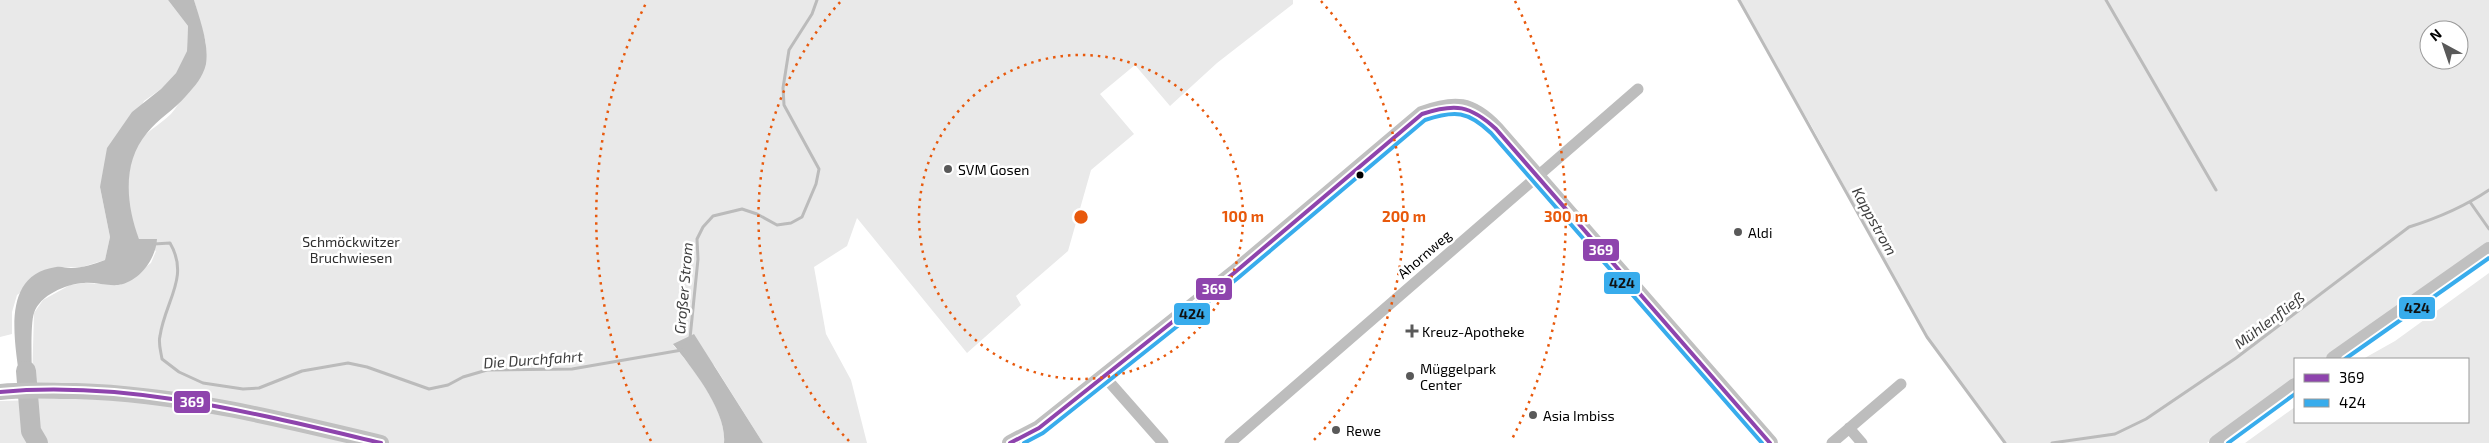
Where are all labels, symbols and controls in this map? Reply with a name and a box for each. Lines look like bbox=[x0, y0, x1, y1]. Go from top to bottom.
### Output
north arrow bbox=[2419, 20, 2469, 70]
text: N bbox=[2426, 25, 2445, 44]
place label: SVM Gosen bbox=[958, 161, 1029, 178]
marker: SVM Gosen bbox=[942, 163, 954, 175]
unlabelled marker bbox=[1355, 170, 1365, 180]
water label: Kappstrom bbox=[1849, 184, 1901, 258]
text: 100 m bbox=[1222, 207, 1264, 225]
text: 200 m bbox=[1382, 207, 1426, 225]
text: 300 m bbox=[1544, 207, 1588, 225]
centre of rings bbox=[1072, 208, 1090, 226]
place label: Aldi bbox=[1748, 224, 1772, 241]
street label: Ahornweg bbox=[1394, 226, 1454, 282]
marker: Aldi bbox=[1732, 226, 1744, 238]
park label: Schmöckwitzer Bruchwiesen bbox=[302, 233, 400, 266]
line badge: 369 bbox=[1582, 238, 1620, 262]
water label: Großer Strom bbox=[670, 241, 696, 335]
text: 369 bbox=[1589, 241, 1613, 258]
line badge: 424 bbox=[1603, 271, 1641, 295]
text: 424 bbox=[1609, 274, 1635, 291]
line badge: 369 bbox=[1195, 277, 1233, 301]
text: 369 bbox=[1202, 280, 1226, 297]
water label: Mühlenfließ bbox=[2230, 288, 2308, 352]
line badge: 424 bbox=[2398, 296, 2436, 320]
text: 424 bbox=[2404, 299, 2430, 316]
line badge: 424 bbox=[1173, 302, 1211, 326]
text: 424 bbox=[1179, 305, 1205, 322]
place label: Kreuz-Apotheke bbox=[1422, 323, 1525, 340]
marker: Kreuz-Apotheke bbox=[1406, 325, 1418, 337]
water label: Die Durchfahrt bbox=[483, 347, 584, 371]
legend bbox=[2294, 358, 2469, 423]
place label: Müggelpark Center bbox=[1420, 360, 1496, 393]
text: 369 bbox=[2339, 368, 2365, 386]
marker: Müggelpark Center bbox=[1404, 370, 1416, 382]
line badge: 369 bbox=[173, 390, 211, 414]
text: 369 bbox=[180, 393, 204, 410]
text: 424 bbox=[2339, 393, 2366, 411]
place label: Asia Imbiss bbox=[1543, 407, 1615, 424]
marker: Asia Imbiss bbox=[1527, 409, 1539, 421]
place label: Rewe bbox=[1346, 422, 1381, 439]
marker: Rewe bbox=[1330, 424, 1342, 436]

